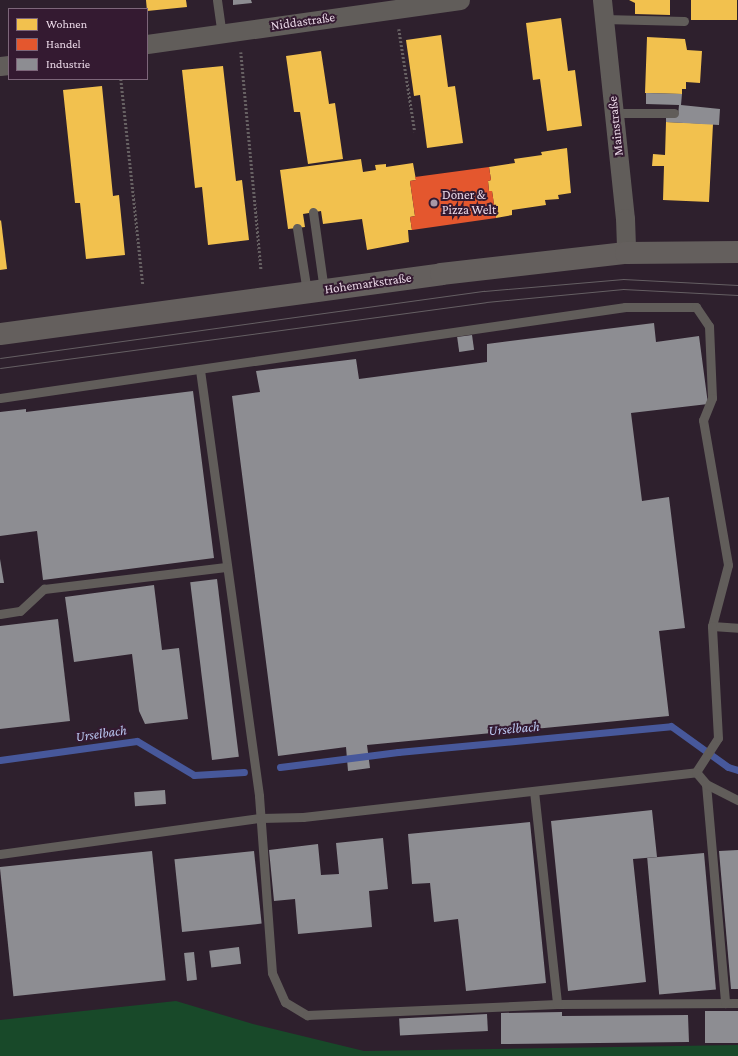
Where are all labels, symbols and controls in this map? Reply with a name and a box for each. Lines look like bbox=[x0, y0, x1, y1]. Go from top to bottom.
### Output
legend bbox=[8, 8, 148, 80]
street label: Niddastraße bbox=[270, 10, 336, 34]
text: Wohnen bbox=[46, 17, 87, 31]
text: Handel bbox=[46, 37, 81, 51]
text: Industrie bbox=[46, 57, 90, 71]
street label: Mainstraße bbox=[605, 95, 627, 157]
place label: Döner & Pizza Welt bbox=[442, 188, 496, 219]
marker: Döner & Pizza Welt bbox=[429, 198, 439, 208]
street label: Hohemarkstraße bbox=[324, 270, 412, 298]
water label: Urselbach bbox=[488, 717, 540, 739]
water label: Urselbach bbox=[74, 721, 128, 745]

